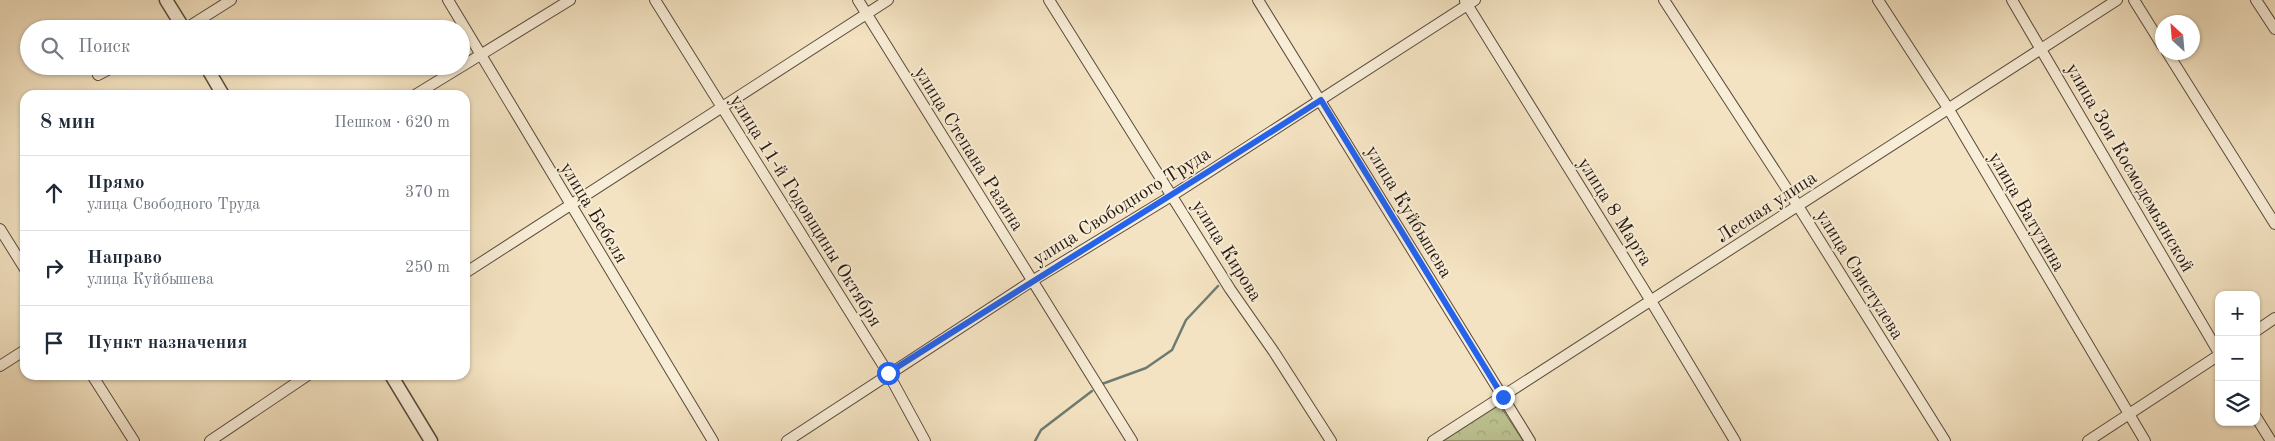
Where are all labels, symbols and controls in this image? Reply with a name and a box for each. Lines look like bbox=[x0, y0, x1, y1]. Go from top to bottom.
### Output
north arrow bbox=[2155, 15, 2200, 60]
search box bbox=[20, 20, 470, 75]
icon: search bbox=[38, 34, 66, 62]
text: Поиск bbox=[78, 38, 130, 57]
street label: улица Зои Космодемьянской bbox=[2061, 61, 2196, 276]
street label: улица Степана Разина bbox=[910, 64, 1027, 235]
street label: улица 11-й Годовщины Октября bbox=[725, 92, 885, 331]
text: 8 мин bbox=[40, 112, 95, 133]
text: Пешком · 620 m bbox=[334, 115, 450, 131]
street label: улица Куйбышева bbox=[1361, 143, 1455, 282]
street label: улица Свободного Труда bbox=[1030, 144, 1215, 270]
street label: улица Ватутина bbox=[1984, 149, 2068, 276]
street label: улица 8 Марта bbox=[1573, 155, 1655, 270]
street label: улица Бебеля bbox=[555, 160, 630, 267]
street label: Лесная улица bbox=[1714, 168, 1821, 247]
text: Прямо bbox=[87, 174, 145, 193]
icon: ahead bbox=[40, 179, 68, 207]
text: 370 m bbox=[405, 185, 450, 201]
text: улица Свободного Труда bbox=[87, 197, 260, 213]
street label: улица Кирова bbox=[1187, 197, 1265, 306]
street label: улица Свистулева bbox=[1811, 207, 1907, 344]
text: Направо bbox=[87, 249, 162, 268]
icon: right bbox=[40, 254, 68, 282]
text: 250 m bbox=[405, 260, 450, 276]
text: улица Куйбышева bbox=[87, 272, 214, 288]
map controls bbox=[2215, 291, 2260, 426]
button: + bbox=[2215, 291, 2260, 336]
icon: arrive bbox=[40, 329, 68, 357]
text: Пункт назначения bbox=[87, 334, 247, 353]
button: − bbox=[2215, 336, 2260, 381]
route start bbox=[877, 362, 900, 385]
button: layers bbox=[2215, 381, 2260, 426]
route end bbox=[1492, 386, 1515, 409]

